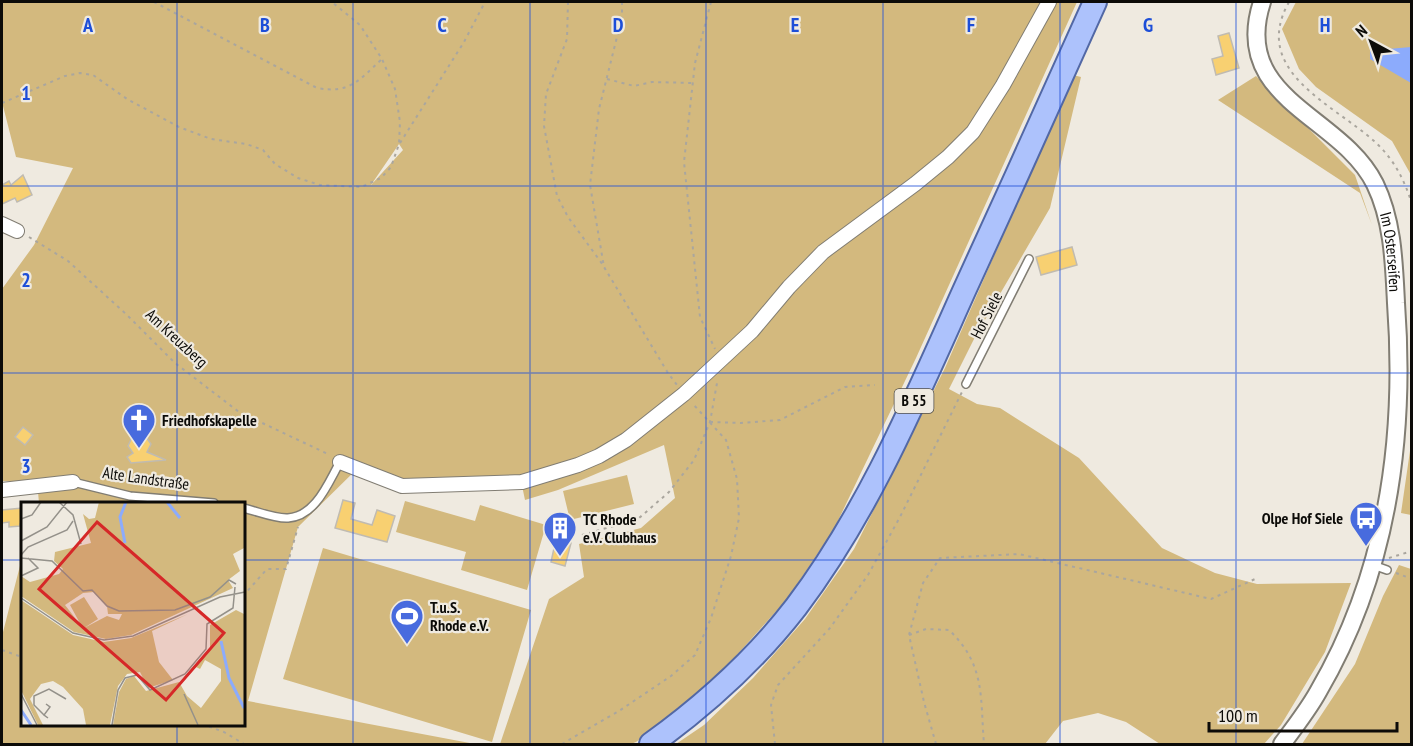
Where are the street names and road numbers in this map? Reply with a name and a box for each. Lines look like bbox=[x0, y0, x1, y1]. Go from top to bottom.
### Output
street label: Im Osterseifen bbox=[1376, 210, 1405, 292]
street label: Hof Siele bbox=[966, 288, 1006, 342]
street label: Am Kreuzberg bbox=[142, 304, 212, 372]
road number: B 55 bbox=[894, 389, 934, 413]
street label: Alte Landstraße bbox=[101, 462, 191, 494]

